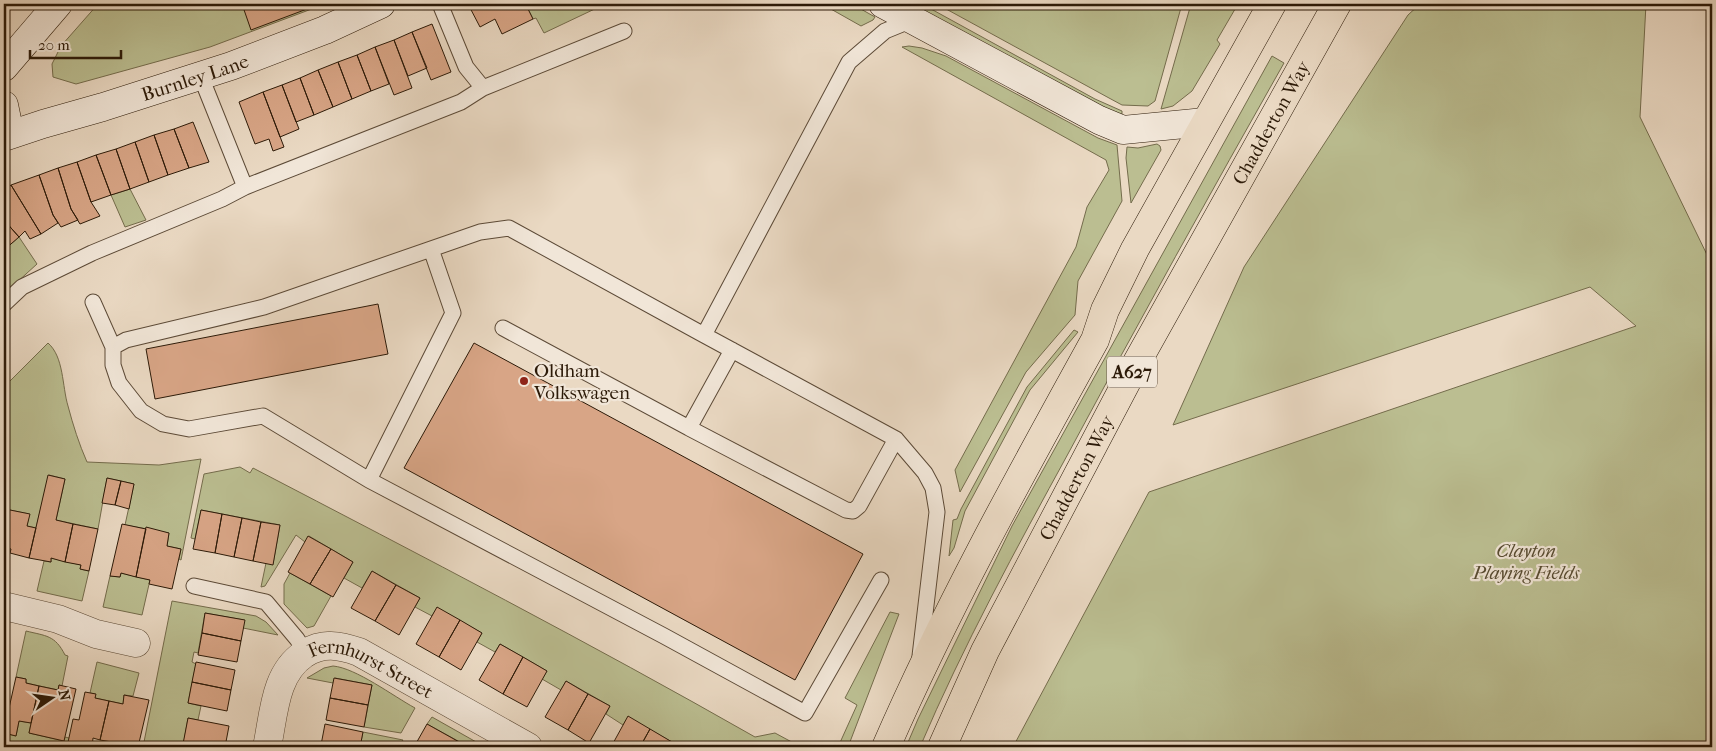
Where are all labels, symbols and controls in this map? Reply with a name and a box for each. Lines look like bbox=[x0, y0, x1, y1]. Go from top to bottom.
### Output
scale bar bbox=[30, 28, 121, 60]
text: 20 m bbox=[38, 36, 70, 54]
street label: Burnley Lane bbox=[139, 50, 252, 106]
street label: Chadderton Way bbox=[1228, 57, 1315, 189]
road number: A627 bbox=[1107, 357, 1157, 388]
place label: Oldham Volkswagen bbox=[533, 360, 630, 404]
marker: Oldham Volkswagen bbox=[518, 375, 530, 387]
street label: Chadderton Way bbox=[1035, 411, 1119, 544]
park label: Clayton Playing Fields bbox=[1472, 540, 1580, 584]
street label: Fernhurst Street bbox=[304, 636, 437, 704]
north arrow bbox=[28, 674, 78, 724]
text: N bbox=[55, 688, 74, 703]

